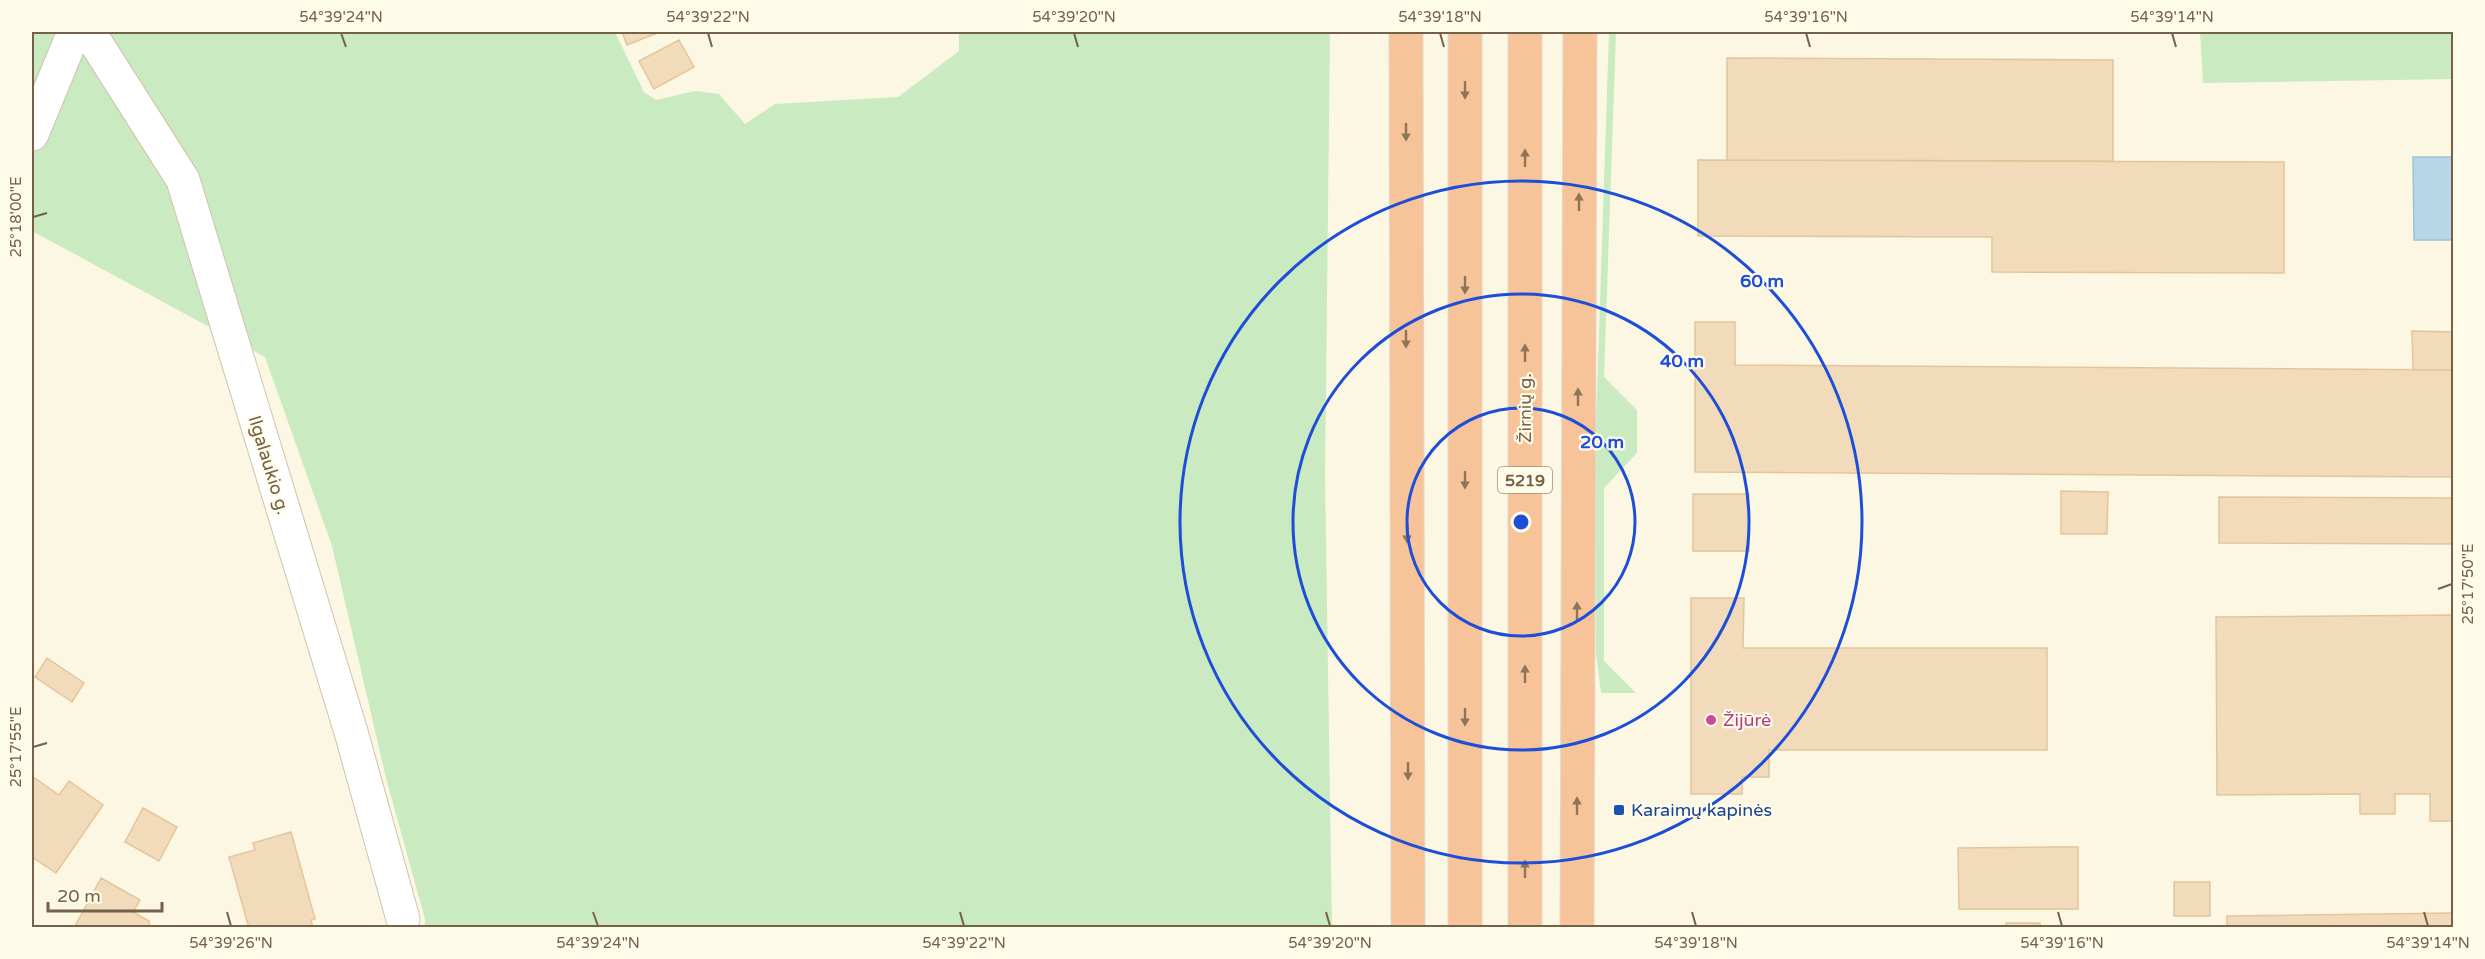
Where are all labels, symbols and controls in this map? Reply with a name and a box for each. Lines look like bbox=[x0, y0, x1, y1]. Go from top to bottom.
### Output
text: 54°39'24"N bbox=[299, 8, 383, 26]
text: 54°39'22"N bbox=[666, 8, 750, 26]
text: 54°39'20"N bbox=[1032, 8, 1116, 26]
text: 54°39'18"N bbox=[1398, 8, 1482, 26]
text: 54°39'16"N bbox=[1764, 8, 1848, 26]
text: 54°39'14"N bbox=[2130, 8, 2214, 26]
one-way arrow bbox=[1460, 80, 1470, 99]
one-way arrow bbox=[1401, 122, 1411, 141]
one-way arrow bbox=[1520, 149, 1530, 168]
text: 25°18'00"E bbox=[7, 177, 25, 257]
one-way arrow bbox=[1574, 192, 1584, 211]
text: 60 m bbox=[1740, 270, 1784, 292]
one-way arrow bbox=[1460, 275, 1470, 294]
one-way arrow bbox=[1401, 329, 1411, 348]
one-way arrow bbox=[1520, 344, 1530, 363]
text: 40 m bbox=[1660, 350, 1704, 372]
street label: Žirnių g. bbox=[1514, 373, 1536, 443]
one-way arrow bbox=[1573, 387, 1583, 406]
street label: Ilgalaukio g. bbox=[244, 413, 294, 517]
text: 20 m bbox=[1580, 431, 1624, 453]
road number: 5219 bbox=[1498, 467, 1552, 493]
one-way arrow bbox=[1460, 470, 1470, 489]
centre of rings bbox=[1511, 512, 1531, 532]
one-way arrow bbox=[1402, 524, 1412, 543]
text: 25°17'50"E bbox=[2459, 544, 2477, 624]
one-way arrow bbox=[1572, 602, 1582, 621]
one-way arrow bbox=[1520, 665, 1530, 684]
text: 25°17'55"E bbox=[7, 707, 25, 787]
one-way arrow bbox=[1460, 707, 1470, 726]
place label: Žijūrė bbox=[1723, 709, 1771, 731]
marker: Žijūrė bbox=[1704, 713, 1718, 727]
one-way arrow bbox=[1403, 761, 1413, 780]
one-way arrow bbox=[1572, 797, 1582, 816]
place label: Karaimų kapinės bbox=[1631, 799, 1772, 821]
marker: Karaimų kapinės bbox=[1612, 803, 1626, 817]
one-way arrow bbox=[1520, 860, 1530, 879]
scale bar bbox=[48, 875, 162, 913]
text: 20 m bbox=[57, 885, 101, 907]
text: 54°39'26"N bbox=[189, 934, 273, 952]
text: 54°39'24"N bbox=[556, 934, 640, 952]
text: 54°39'22"N bbox=[922, 934, 1006, 952]
text: 54°39'20"N bbox=[1288, 934, 1372, 952]
text: 54°39'18"N bbox=[1654, 934, 1738, 952]
text: 54°39'16"N bbox=[2020, 934, 2104, 952]
text: 54°39'14"N bbox=[2386, 934, 2470, 952]

